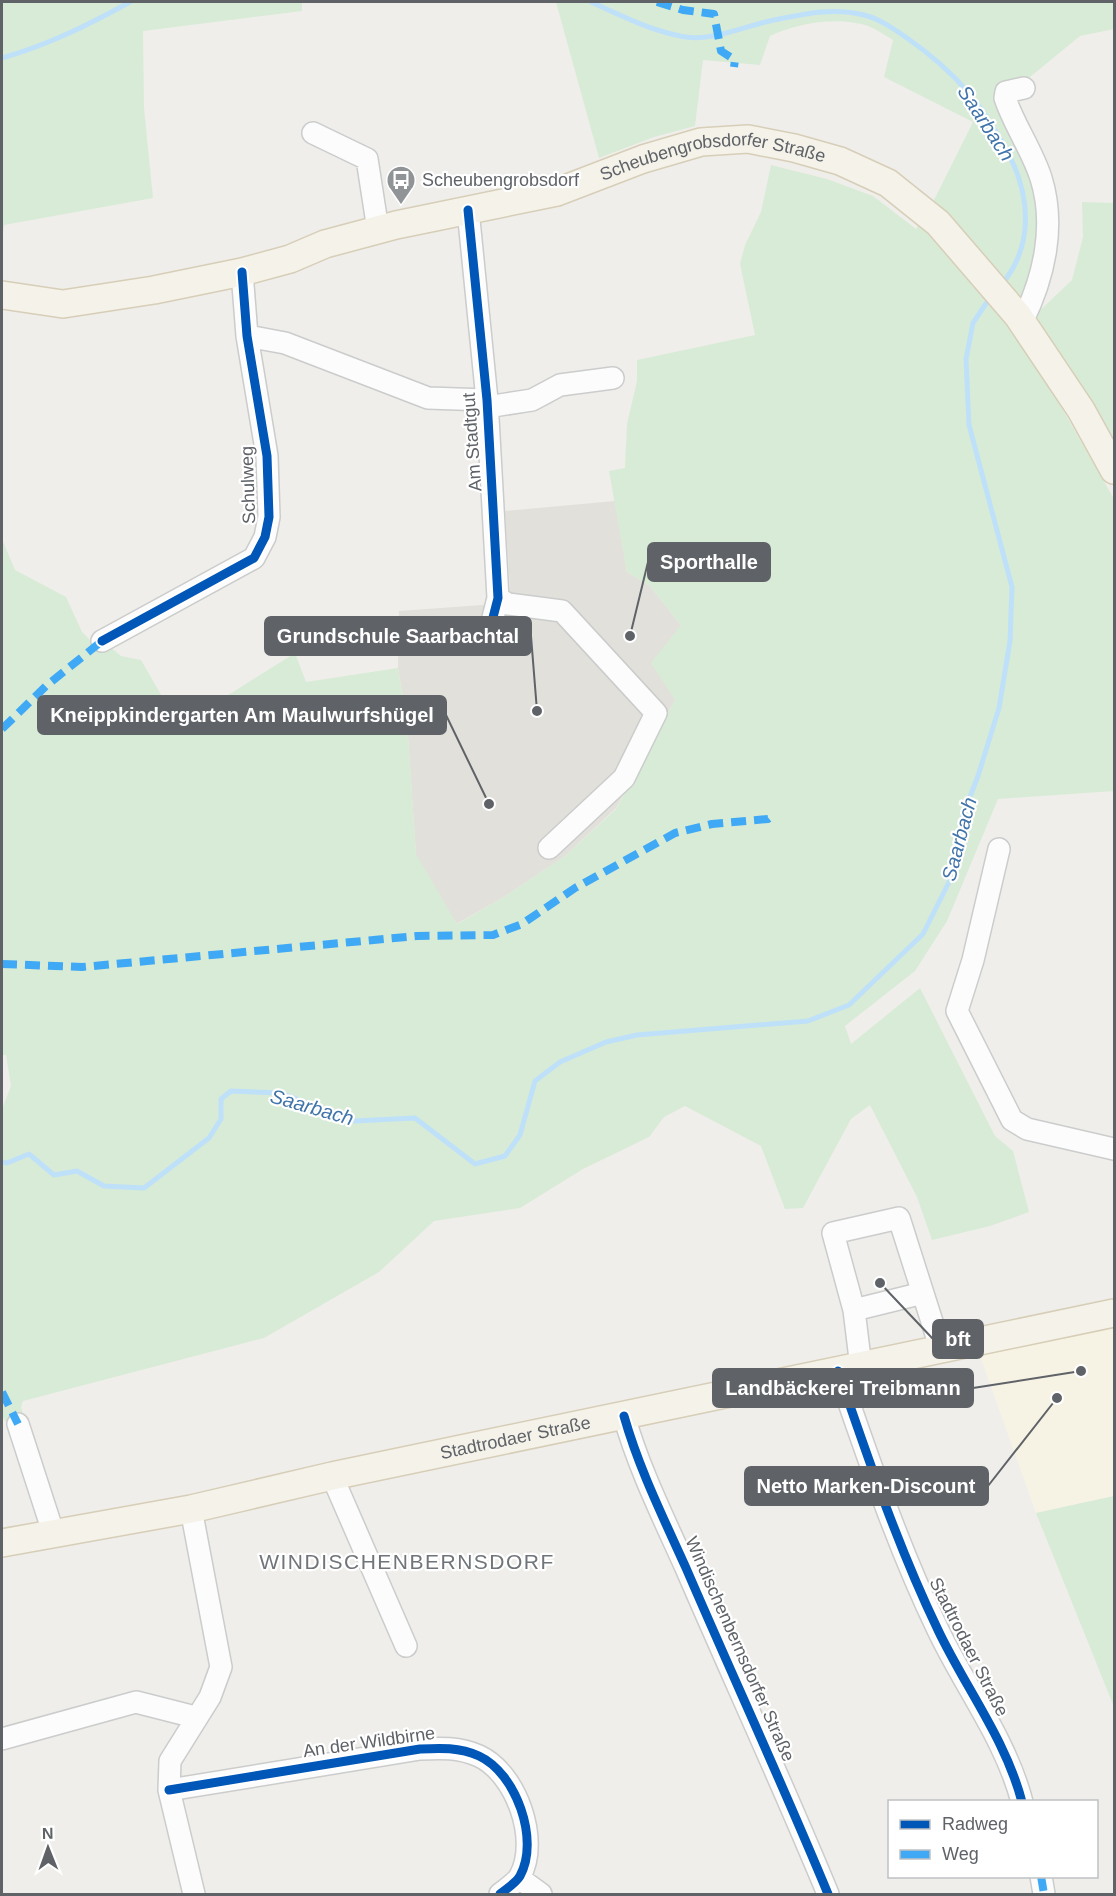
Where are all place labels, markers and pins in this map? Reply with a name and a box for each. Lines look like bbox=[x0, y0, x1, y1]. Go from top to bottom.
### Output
bus stop icon: Scheubengrobsdorf bbox=[385, 164, 417, 206]
place label: Scheubengrobsdorf bbox=[422, 170, 580, 190]
callout: Sporthalle bbox=[648, 543, 770, 581]
callout: Grundschule Saarbachtal bbox=[265, 617, 531, 655]
callout: Kneippkindergarten Am Maulwurfshügel bbox=[38, 696, 446, 734]
callout: bft bbox=[933, 1320, 983, 1358]
callout: Landbäckerei Treibmann bbox=[713, 1369, 973, 1407]
callout: Netto Marken-Discount bbox=[745, 1467, 988, 1505]

